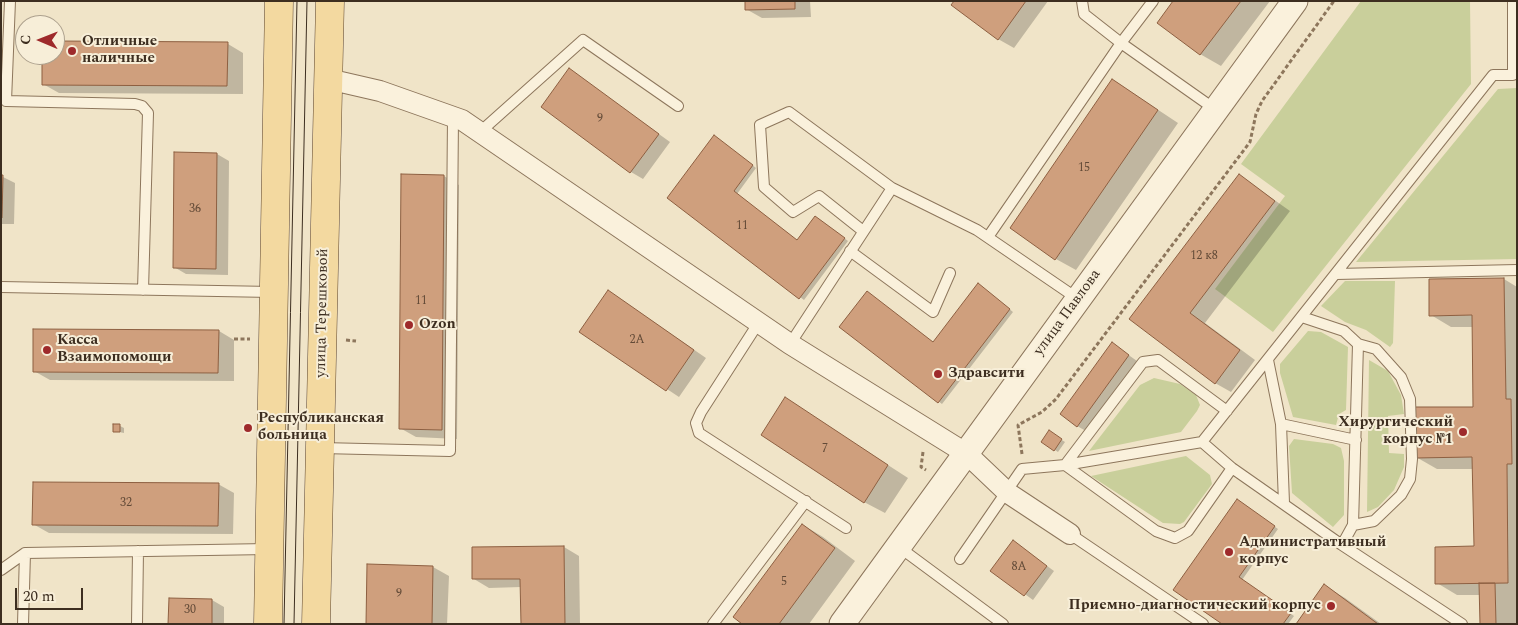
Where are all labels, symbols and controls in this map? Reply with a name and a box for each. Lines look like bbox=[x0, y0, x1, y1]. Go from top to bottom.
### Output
north arrow bbox=[15, 15, 65, 65]
place label: Отличные наличные bbox=[82, 33, 157, 68]
text: С bbox=[15, 35, 36, 45]
marker: Отличные наличные bbox=[66, 45, 78, 57]
house number: 9 bbox=[597, 113, 603, 127]
house number: 15 bbox=[1078, 162, 1090, 176]
house number: 36 bbox=[189, 203, 201, 217]
house number: 11 bbox=[736, 220, 748, 234]
street label: улица Терешковой bbox=[313, 248, 333, 378]
house number: 12 к8 bbox=[1190, 250, 1218, 264]
street label: улица Павлова bbox=[1031, 266, 1105, 360]
house number: 11 bbox=[415, 295, 427, 309]
place label: Ozon bbox=[419, 316, 456, 334]
marker: Ozon bbox=[403, 319, 415, 331]
place label: Касса Взаимопомощи bbox=[57, 332, 172, 367]
house number: 2А bbox=[630, 334, 644, 348]
marker: Касса Взаимопомощи bbox=[41, 344, 53, 356]
place label: Здравсити bbox=[948, 365, 1025, 383]
marker: Здравсити bbox=[932, 368, 944, 380]
place label: Республиканская больница bbox=[258, 410, 384, 445]
place label: Хирургический корпус №1 bbox=[1338, 414, 1453, 449]
marker: Республиканская больница bbox=[242, 422, 254, 434]
marker: Хирургический корпус №1 bbox=[1457, 426, 1469, 438]
house number: 7 bbox=[822, 443, 828, 457]
house number: 32 bbox=[120, 497, 132, 511]
place label: Административный корпус bbox=[1239, 534, 1386, 569]
marker: Административный корпус bbox=[1223, 546, 1235, 558]
house number: 8А bbox=[1012, 561, 1026, 575]
house number: 5 bbox=[781, 576, 787, 590]
scale bar bbox=[18, 578, 85, 610]
text: 20 m bbox=[23, 585, 55, 608]
house number: 9 bbox=[396, 588, 402, 602]
place label: Приемно-диагностический корпус bbox=[1069, 597, 1321, 615]
marker: Приемно-диагностический корпус bbox=[1325, 600, 1337, 612]
house number: 30 bbox=[184, 604, 196, 618]

